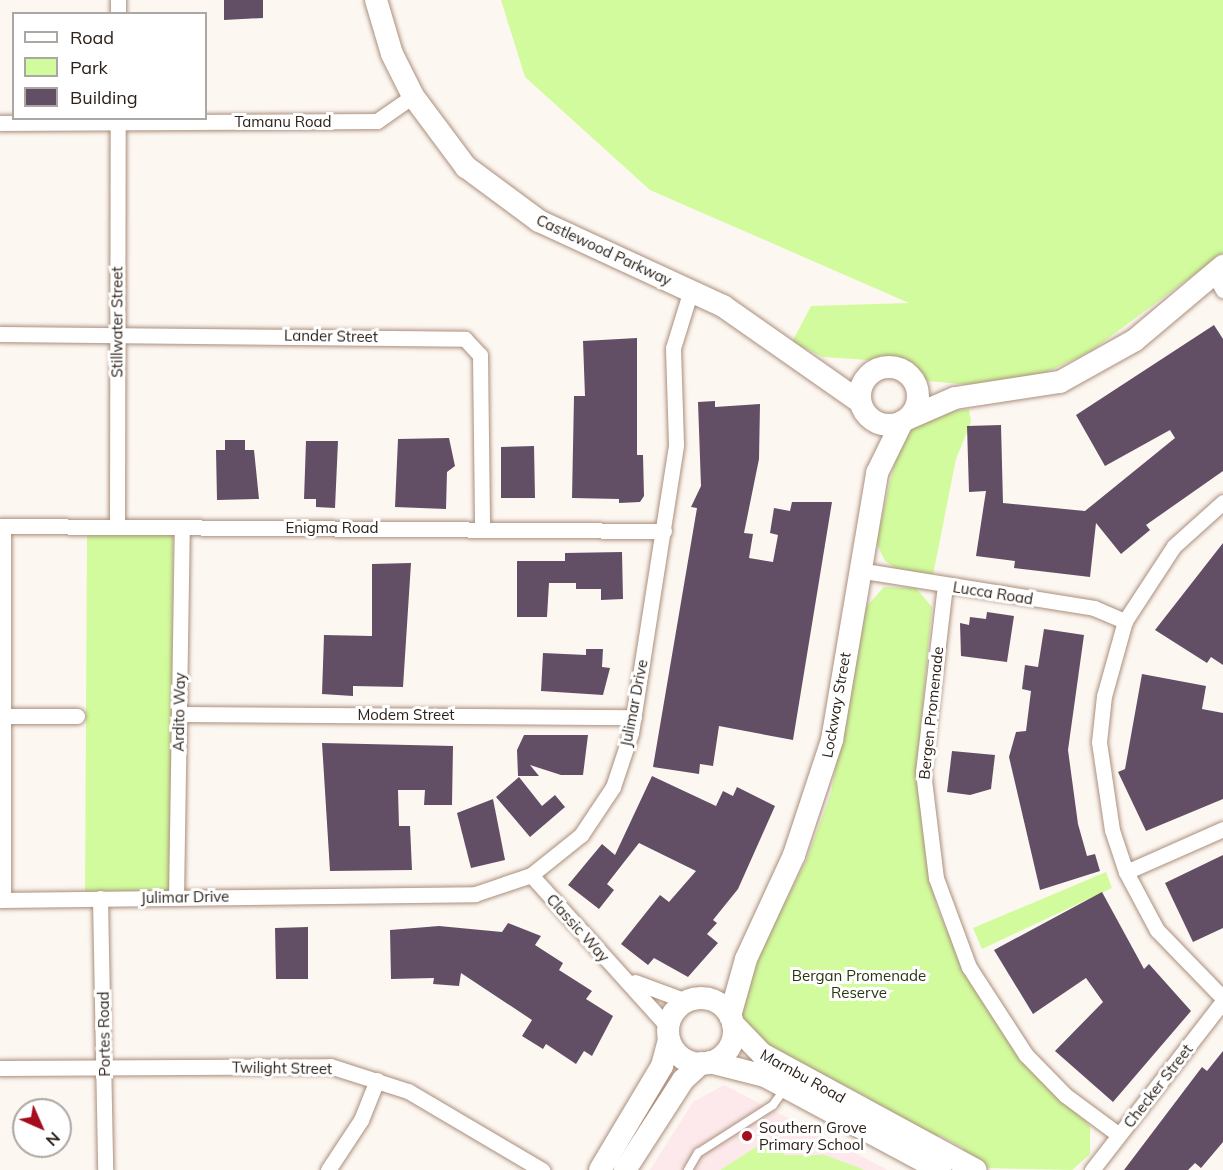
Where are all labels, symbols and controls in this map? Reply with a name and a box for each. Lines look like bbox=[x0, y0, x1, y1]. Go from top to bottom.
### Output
legend bbox=[12, 12, 207, 120]
text: Road bbox=[70, 26, 114, 49]
text: Park bbox=[70, 56, 108, 79]
text: Building bbox=[70, 86, 138, 109]
street label: Tamanu Road bbox=[234, 113, 332, 131]
street label: Castlewood Parkway bbox=[533, 211, 675, 289]
street label: Stillwater Street bbox=[108, 266, 126, 378]
street label: Lander Street bbox=[284, 326, 378, 346]
street label: Enigma Road bbox=[285, 519, 379, 537]
street label: Lucca Road bbox=[952, 578, 1034, 608]
street label: Bergen Promenade bbox=[915, 646, 947, 780]
street label: Lockway Street bbox=[818, 651, 854, 759]
street label: Julimar Drive bbox=[617, 658, 651, 748]
street label: Ardito Way bbox=[169, 672, 189, 752]
street label: Modem Street bbox=[357, 706, 455, 724]
street label: Julimar Drive bbox=[141, 887, 229, 907]
street label: Classic Way bbox=[543, 890, 613, 966]
park label: Bergan Promenade Reserve bbox=[792, 966, 926, 1001]
street label: Portes Road bbox=[94, 991, 114, 1077]
street label: Checker Street bbox=[1120, 1041, 1196, 1131]
street label: Marnbu Road bbox=[757, 1045, 849, 1107]
street label: Twilight Street bbox=[232, 1058, 332, 1078]
north arrow bbox=[12, 1098, 72, 1158]
place label: Southern Grove Primary School bbox=[759, 1118, 867, 1153]
text: N bbox=[42, 1128, 65, 1151]
marker: Southern Grove Primary School bbox=[740, 1129, 754, 1143]

